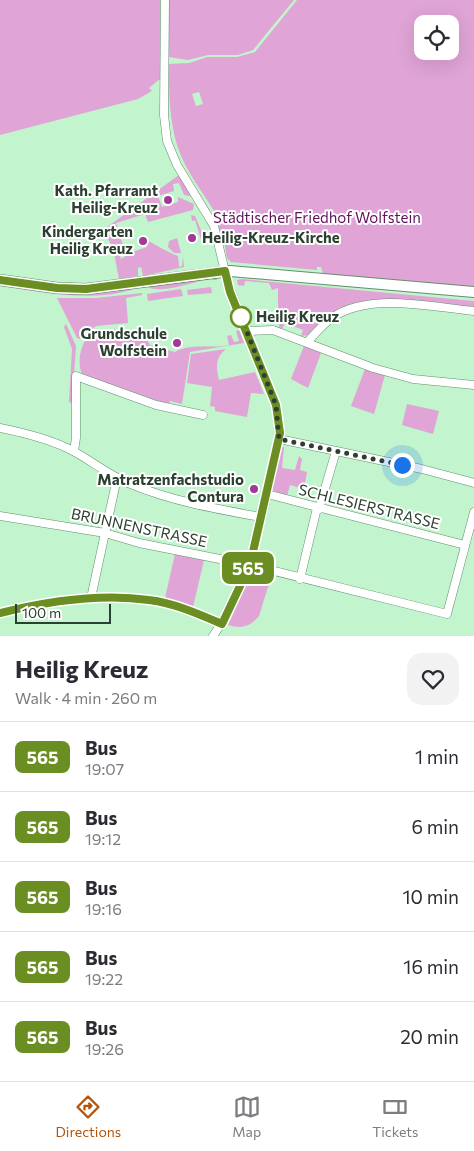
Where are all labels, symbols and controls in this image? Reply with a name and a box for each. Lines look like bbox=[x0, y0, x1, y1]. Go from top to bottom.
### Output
map controls bbox=[414, 15, 459, 60]
button: locate bbox=[414, 15, 459, 60]
place label: Kath. Pfarramt Heilig-Kreuz bbox=[55, 181, 158, 216]
marker: Kath. Pfarramt Heilig-Kreuz bbox=[162, 194, 174, 206]
park label: Städtischer Friedhof Wolfstein bbox=[213, 208, 421, 226]
place label: Kindergarten Heilig Kreuz bbox=[42, 222, 133, 257]
place label: Heilig-Kreuz-Kirche bbox=[202, 228, 340, 246]
marker: Heilig-Kreuz-Kirche bbox=[186, 232, 198, 244]
marker: Kindergarten Heilig Kreuz bbox=[137, 235, 149, 247]
marker: Heilig Kreuz bbox=[230, 306, 252, 328]
place label: Heilig Kreuz bbox=[256, 307, 340, 325]
place label: Grundschule Wolfstein bbox=[80, 324, 167, 359]
marker: Grundschule Wolfstein bbox=[171, 337, 183, 349]
your location bbox=[390, 453, 415, 478]
place label: Matratzenfachstudio Contura bbox=[97, 470, 244, 505]
street label: SCHLESIERSTRASSE bbox=[297, 480, 442, 532]
marker: Matratzenfachstudio Contura bbox=[248, 483, 260, 495]
street label: BRUNNENSTRASSE bbox=[70, 504, 209, 550]
line badge: 565 bbox=[219, 552, 277, 584]
text: 565 bbox=[232, 557, 264, 579]
scale bar bbox=[15, 601, 111, 624]
text: 100 m bbox=[22, 604, 61, 621]
button: heart bbox=[407, 653, 459, 705]
text: Heilig Kreuz bbox=[15, 654, 148, 683]
text: Walk · 4 min · 260 m bbox=[15, 688, 157, 707]
text: Bus bbox=[85, 736, 117, 759]
text: 1 min bbox=[415, 745, 459, 768]
text: 565 bbox=[26, 746, 59, 768]
text: 19:07 bbox=[85, 759, 124, 778]
text: Bus bbox=[85, 806, 117, 829]
text: 6 min bbox=[411, 815, 459, 838]
text: 565 bbox=[26, 816, 59, 838]
text: 19:12 bbox=[85, 829, 121, 848]
text: Bus bbox=[85, 876, 117, 899]
text: 10 min bbox=[402, 885, 459, 908]
text: 565 bbox=[26, 886, 59, 908]
text: 19:16 bbox=[85, 899, 122, 918]
text: Bus bbox=[85, 946, 117, 969]
text: 16 min bbox=[403, 955, 459, 978]
text: 565 bbox=[26, 956, 59, 978]
text: 19:22 bbox=[85, 969, 123, 988]
text: Bus bbox=[85, 1016, 117, 1039]
text: 20 min bbox=[400, 1025, 459, 1048]
text: 565 bbox=[26, 1026, 59, 1048]
text: 19:26 bbox=[85, 1039, 124, 1058]
tab: Directions bbox=[56, 1093, 121, 1140]
tab: Map bbox=[232, 1093, 261, 1140]
tab: Tickets bbox=[372, 1093, 418, 1140]

